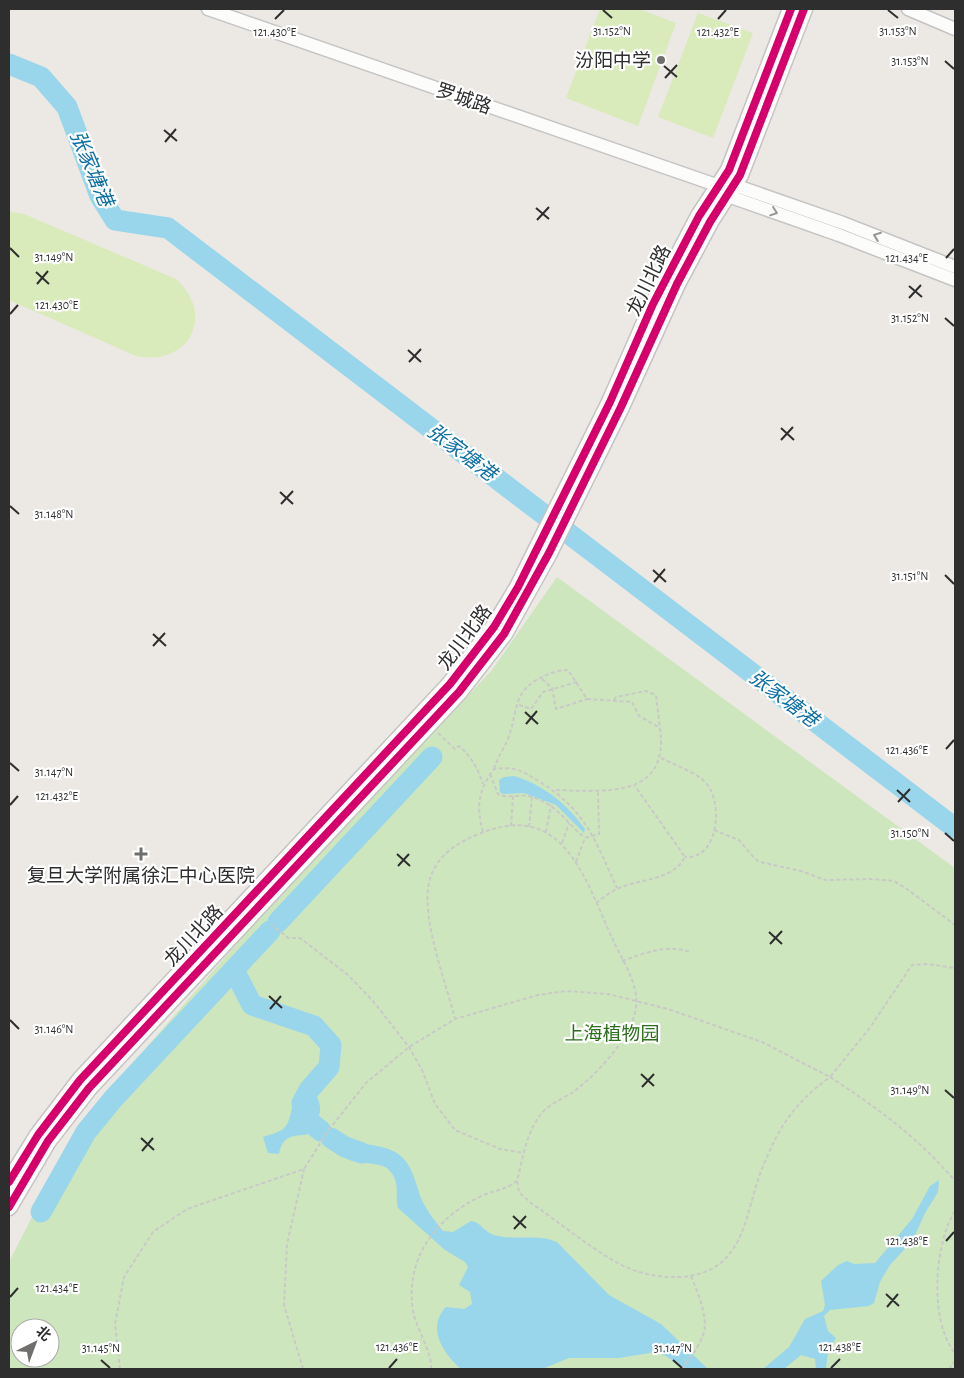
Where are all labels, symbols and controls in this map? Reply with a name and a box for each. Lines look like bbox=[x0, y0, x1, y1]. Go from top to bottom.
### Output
text: 31.152°N bbox=[593, 25, 631, 37]
text: 31.153°N bbox=[879, 25, 917, 37]
text: 121.430°E bbox=[254, 26, 297, 38]
text: 121.432°E bbox=[697, 26, 739, 38]
place label: 汾阳中学 bbox=[575, 50, 651, 71]
marker: 汾阳中学 bbox=[655, 54, 667, 66]
text: 31.153°N bbox=[891, 55, 929, 67]
street label: 罗城路 bbox=[433, 80, 494, 118]
water label: 张家塘港 bbox=[66, 127, 118, 212]
one-way arrow bbox=[769, 206, 777, 216]
one-way arrow bbox=[874, 232, 882, 242]
street label: 龙川北路 bbox=[623, 242, 675, 319]
text: 31.149°N bbox=[34, 251, 74, 263]
text: 121.434°E bbox=[886, 252, 928, 264]
text: 121.430°E bbox=[36, 299, 79, 311]
text: 31.152°N bbox=[891, 312, 929, 324]
water label: 张家塘港 bbox=[423, 420, 502, 487]
text: 31.148°N bbox=[34, 508, 74, 520]
text: 31.151°N bbox=[892, 570, 928, 582]
street label: 龙川北路 bbox=[434, 601, 496, 674]
water label: 张家塘港 bbox=[745, 666, 824, 733]
text: 121.436°E bbox=[886, 744, 928, 756]
text: 31.147°N bbox=[35, 766, 73, 778]
text: 121.432°E bbox=[36, 790, 78, 802]
text: 31.150°N bbox=[890, 827, 930, 839]
marker: 复旦大学附属徐汇中心医院 bbox=[134, 847, 148, 861]
place label: 复旦大学附属徐汇中心医院 bbox=[27, 865, 255, 886]
street label: 龙川北路 bbox=[160, 901, 227, 970]
text: 31.146°N bbox=[34, 1023, 74, 1035]
park label: 上海植物园 bbox=[564, 1023, 660, 1044]
text: 31.149°N bbox=[890, 1084, 930, 1096]
text: 121.438°E bbox=[886, 1235, 928, 1247]
text: 121.434°E bbox=[36, 1282, 78, 1294]
north arrow bbox=[10, 1318, 60, 1368]
text: 北 bbox=[33, 1323, 54, 1344]
text: 121.436°E bbox=[376, 1341, 418, 1353]
text: 121.438°E bbox=[819, 1341, 861, 1353]
text: 31.145°N bbox=[82, 1342, 120, 1354]
text: 31.147°N bbox=[654, 1342, 692, 1354]

